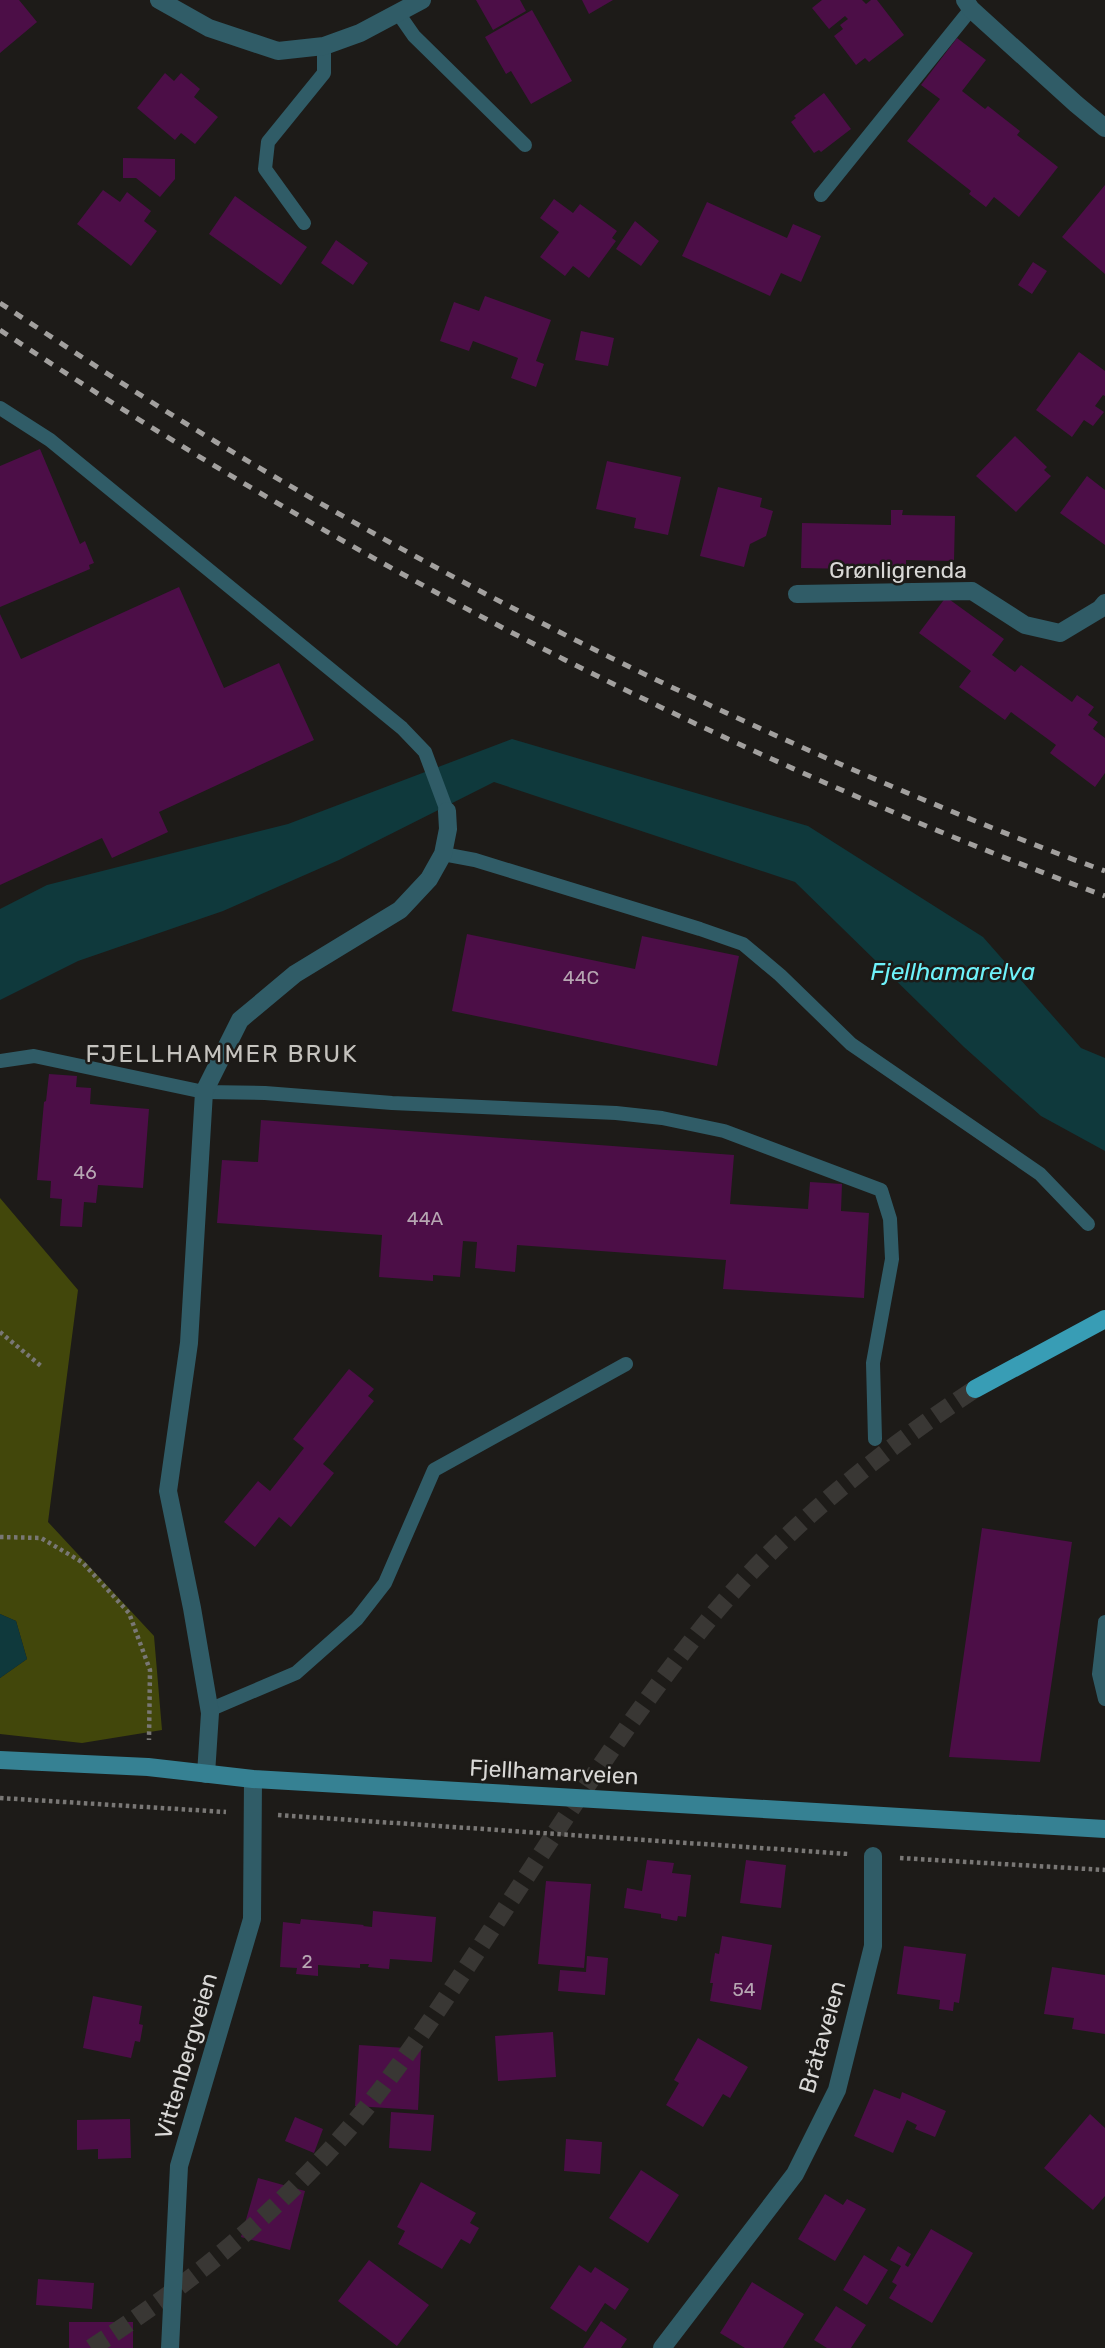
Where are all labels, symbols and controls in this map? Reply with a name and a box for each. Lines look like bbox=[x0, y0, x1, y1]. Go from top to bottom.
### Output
street label: Grønligrenda bbox=[829, 556, 967, 584]
water label: Fjellhamarelva bbox=[871, 958, 1035, 986]
house number: 44C bbox=[563, 966, 599, 989]
district label: FJELLHAMMER BRUK bbox=[85, 1040, 359, 1068]
house number: 46 bbox=[73, 1161, 97, 1184]
house number: 44A bbox=[407, 1207, 443, 1230]
street label: Fjellhamarveien bbox=[469, 1754, 639, 1790]
house number: 2 bbox=[301, 1950, 313, 1973]
street label: Vittenbergveien bbox=[149, 1970, 223, 2142]
house number: 54 bbox=[732, 1978, 756, 2001]
street label: Bråtaveien bbox=[793, 1978, 851, 2096]

